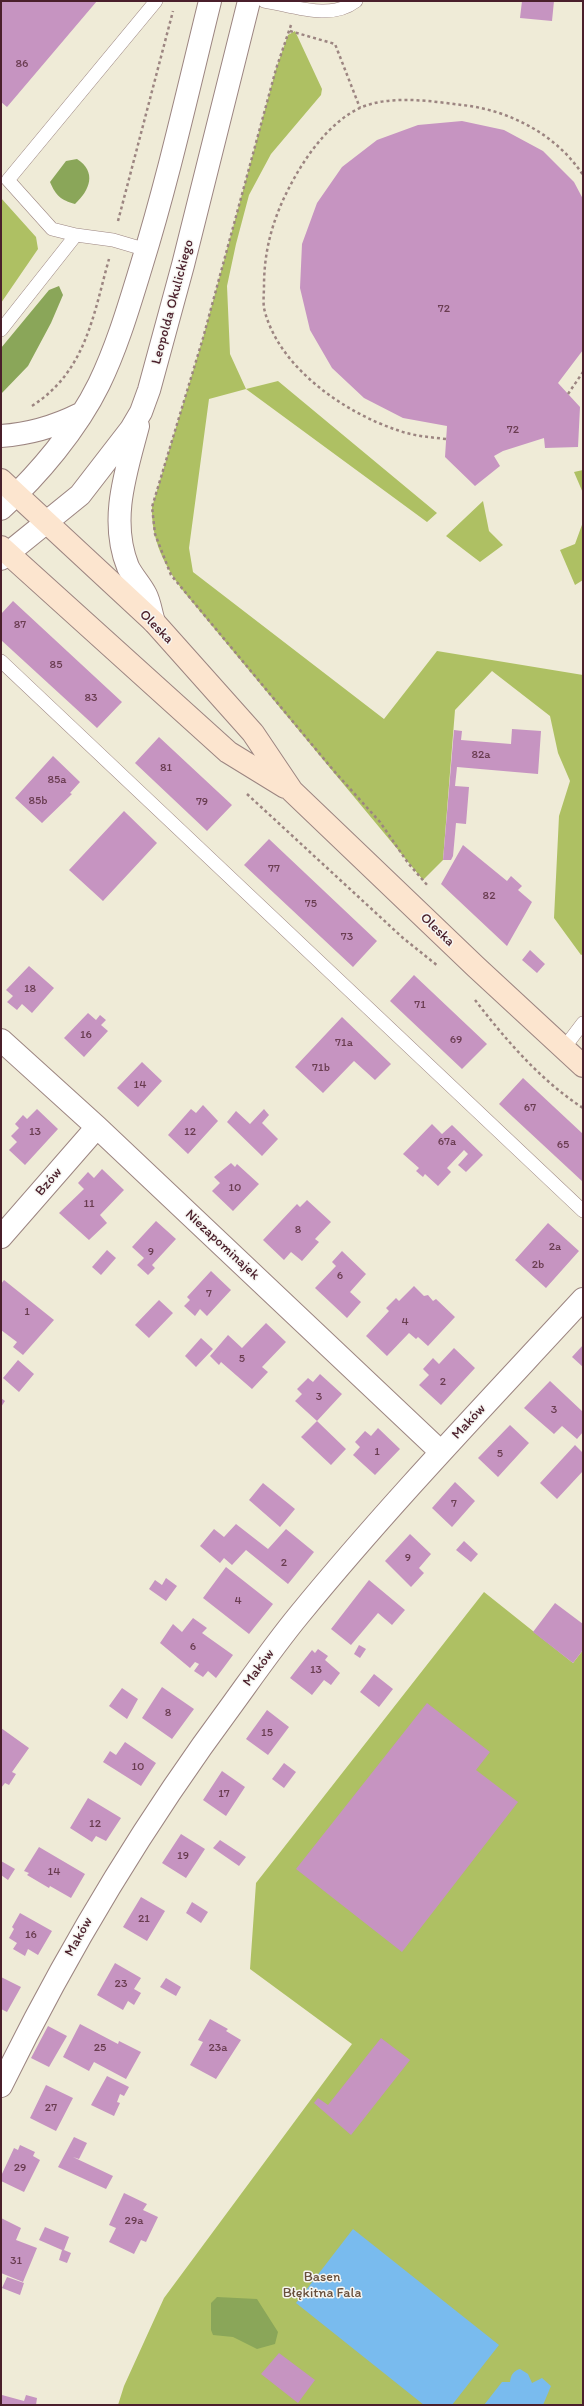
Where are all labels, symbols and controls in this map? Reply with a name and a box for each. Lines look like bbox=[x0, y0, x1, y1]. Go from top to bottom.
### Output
house number: 86 bbox=[16, 57, 28, 71]
street label: Leopolda Okulickiego bbox=[148, 238, 198, 366]
house number: 72 bbox=[438, 302, 450, 316]
house number: 72 bbox=[507, 423, 519, 437]
street label: Oleska bbox=[136, 607, 176, 647]
house number: 87 bbox=[14, 618, 26, 632]
house number: 85 bbox=[50, 658, 62, 672]
house number: 83 bbox=[84, 691, 98, 705]
house number: 82a bbox=[471, 748, 491, 762]
house number: 81 bbox=[160, 761, 172, 775]
house number: 85a bbox=[47, 773, 67, 787]
house number: 85b bbox=[28, 794, 48, 808]
house number: 79 bbox=[196, 795, 208, 809]
house number: 77 bbox=[268, 862, 280, 876]
house number: 82 bbox=[483, 889, 495, 903]
house number: 75 bbox=[305, 897, 317, 911]
street label: Oleska bbox=[416, 910, 458, 950]
house number: 73 bbox=[341, 930, 353, 944]
house number: 18 bbox=[24, 982, 36, 996]
house number: 71 bbox=[414, 998, 426, 1012]
house number: 16 bbox=[80, 1028, 92, 1042]
house number: 69 bbox=[450, 1033, 462, 1047]
house number: 71a bbox=[335, 1036, 353, 1050]
house number: 71b bbox=[312, 1061, 330, 1075]
house number: 14 bbox=[134, 1078, 146, 1092]
house number: 67 bbox=[524, 1101, 536, 1115]
house number: 13 bbox=[29, 1125, 41, 1139]
house number: 12 bbox=[184, 1125, 196, 1139]
house number: 67a bbox=[438, 1135, 456, 1149]
house number: 65 bbox=[557, 1138, 569, 1152]
street label: Bzów bbox=[32, 1164, 66, 1200]
house number: 10 bbox=[229, 1181, 241, 1195]
house number: 11 bbox=[83, 1197, 95, 1211]
street label: Niezapominajek bbox=[181, 1206, 263, 1284]
house number: 8 bbox=[295, 1223, 301, 1237]
house number: 2a bbox=[549, 1240, 561, 1254]
house number: 9 bbox=[148, 1245, 154, 1259]
house number: 2b bbox=[532, 1258, 544, 1272]
house number: 6 bbox=[337, 1269, 343, 1283]
house number: 7 bbox=[206, 1287, 212, 1301]
house number: 1 bbox=[24, 1305, 30, 1319]
house number: 4 bbox=[401, 1315, 409, 1329]
house number: 5 bbox=[239, 1352, 245, 1366]
house number: 2 bbox=[440, 1375, 446, 1389]
house number: 3 bbox=[316, 1390, 322, 1404]
street label: Maków bbox=[448, 1401, 490, 1443]
house number: 3 bbox=[551, 1403, 557, 1417]
house number: 1 bbox=[374, 1445, 380, 1459]
house number: 5 bbox=[497, 1447, 503, 1461]
house number: 7 bbox=[451, 1497, 457, 1511]
house number: 9 bbox=[405, 1551, 411, 1565]
house number: 2 bbox=[281, 1556, 287, 1570]
house number: 4 bbox=[234, 1594, 242, 1608]
house number: 6 bbox=[190, 1640, 196, 1654]
street label: Maków bbox=[240, 1646, 278, 1690]
house number: 13 bbox=[310, 1663, 322, 1677]
house number: 8 bbox=[165, 1706, 171, 1720]
house number: 15 bbox=[261, 1726, 273, 1740]
house number: 10 bbox=[132, 1760, 144, 1774]
house number: 17 bbox=[218, 1787, 230, 1801]
house number: 12 bbox=[89, 1817, 101, 1831]
house number: 19 bbox=[177, 1849, 189, 1863]
house number: 14 bbox=[48, 1865, 60, 1879]
house number: 21 bbox=[138, 1912, 150, 1926]
street label: Maków bbox=[61, 1914, 97, 1960]
house number: 16 bbox=[25, 1928, 37, 1942]
house number: 23 bbox=[115, 1977, 127, 1991]
house number: 25 bbox=[94, 2041, 106, 2055]
house number: 23a bbox=[208, 2041, 228, 2055]
house number: 27 bbox=[45, 2101, 57, 2115]
house number: 29 bbox=[14, 2161, 26, 2175]
house number: 29a bbox=[125, 2214, 143, 2228]
house number: 31 bbox=[10, 2254, 22, 2268]
park label: Basen Błękitna Fala bbox=[283, 2269, 361, 2302]

